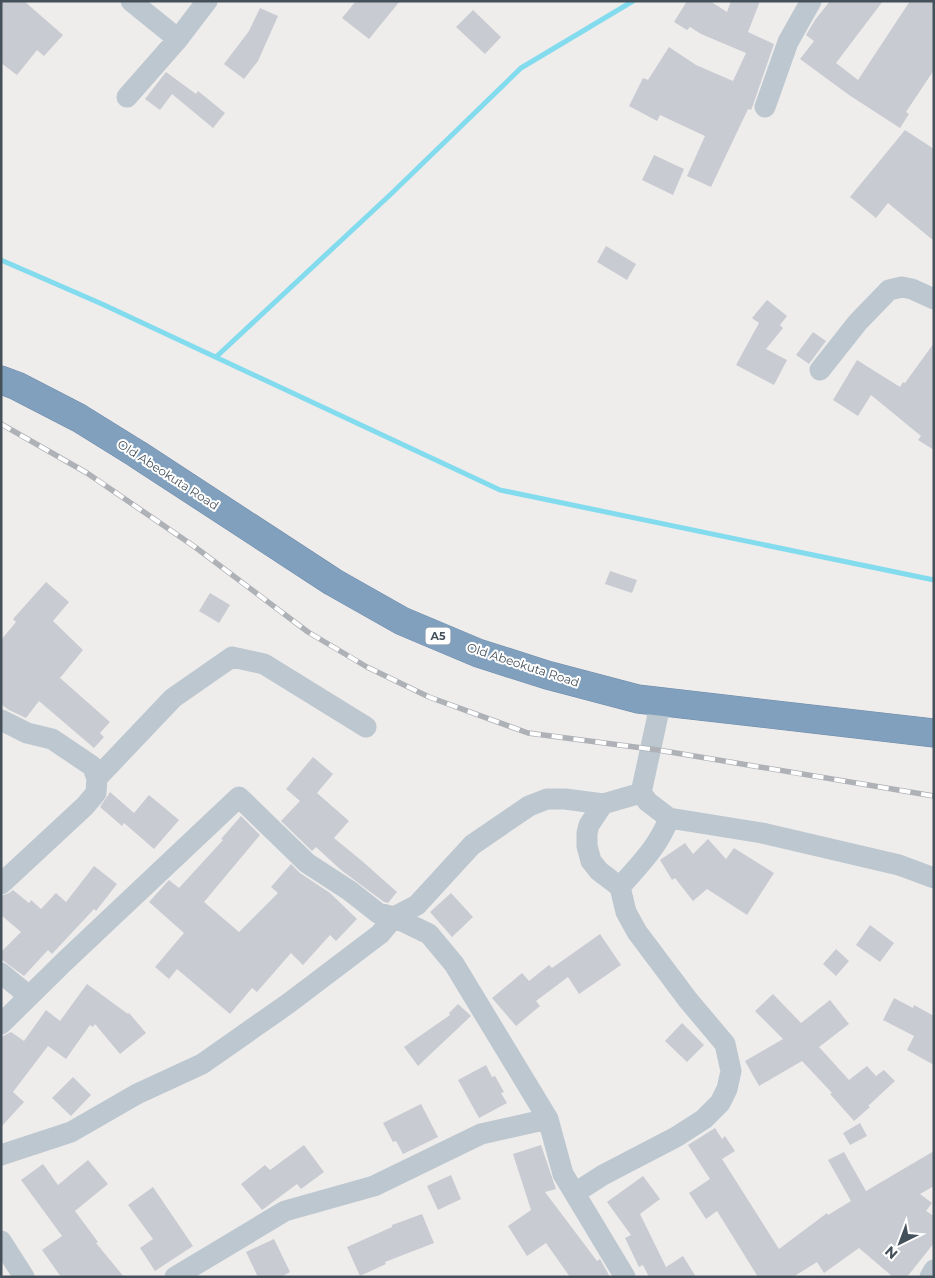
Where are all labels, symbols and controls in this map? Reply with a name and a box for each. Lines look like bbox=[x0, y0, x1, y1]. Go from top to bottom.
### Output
street label: Old Abeokuta Road bbox=[115, 436, 222, 513]
road number: A5 bbox=[426, 628, 450, 644]
street label: Old Abeokuta Road bbox=[465, 639, 581, 690]
north arrow bbox=[875, 1218, 925, 1268]
text: N bbox=[881, 1242, 902, 1263]

